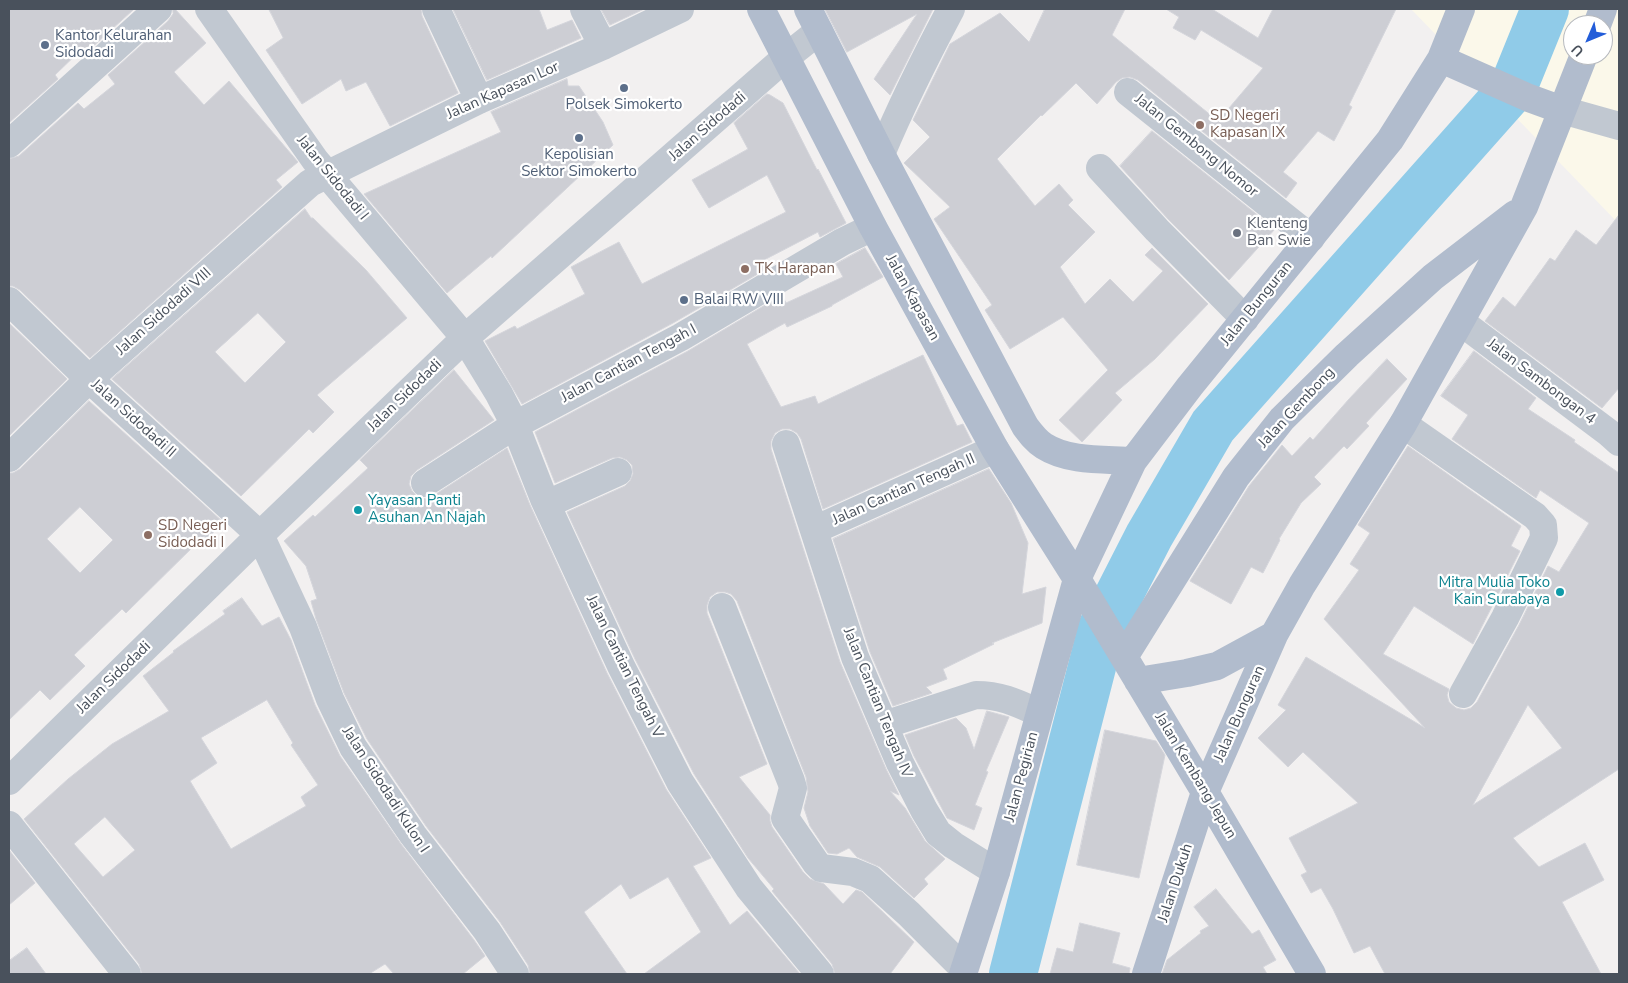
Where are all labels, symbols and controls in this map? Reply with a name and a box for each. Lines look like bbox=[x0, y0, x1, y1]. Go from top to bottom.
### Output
north arrow bbox=[1563, 15, 1613, 65]
place label: Kantor Kelurahan Sidodadi bbox=[55, 27, 172, 62]
marker: Kantor Kelurahan Sidodadi bbox=[39, 39, 51, 51]
text: U bbox=[1567, 40, 1588, 61]
street label: Jalan Kapasan Lor bbox=[444, 58, 562, 124]
marker: Polsek Simokerto bbox=[618, 82, 630, 94]
street label: Jalan Sidodadi bbox=[666, 89, 750, 165]
street label: Jalan Gembong Nomor bbox=[1131, 91, 1261, 201]
place label: Polsek Simokerto bbox=[566, 96, 682, 114]
place label: SD Negeri Kapasan IX bbox=[1210, 107, 1285, 142]
marker: SD Negeri Kapasan IX bbox=[1194, 119, 1206, 131]
street label: Jalan Sidodadi I bbox=[292, 132, 372, 224]
marker: Kepolisian Sektor Simokerto bbox=[573, 132, 585, 144]
place label: Kepolisian Sektor Simokerto bbox=[521, 146, 637, 181]
place label: Klenteng Ban Swie bbox=[1247, 215, 1311, 250]
marker: Klenteng Ban Swie bbox=[1231, 227, 1243, 239]
street label: Jalan Kapasan bbox=[881, 252, 943, 344]
street label: Jalan Bunguran bbox=[1217, 258, 1297, 350]
place label: TK Harapan bbox=[755, 260, 835, 278]
marker: TK Harapan bbox=[739, 263, 751, 275]
street label: Jalan Sidodadi VIII bbox=[113, 264, 215, 360]
place label: Balai RW VIII bbox=[694, 291, 784, 309]
marker: Balai RW VIII bbox=[678, 294, 690, 306]
street label: Jalan Cantian Tengah I bbox=[558, 321, 700, 407]
street label: Jalan Sambongan 4 bbox=[1483, 335, 1599, 429]
street label: Jalan Sidodadi bbox=[364, 356, 446, 436]
street label: Jalan Gembong bbox=[1255, 364, 1339, 452]
street label: Jalan Sidodadi II bbox=[87, 376, 179, 462]
street label: Jalan Cantian Tengah II bbox=[830, 450, 978, 530]
place label: Yayasan Panti Asuhan An Najah bbox=[368, 492, 486, 527]
marker: Yayasan Panti Asuhan An Najah bbox=[352, 504, 364, 516]
place label: SD Negeri Sidodadi I bbox=[158, 517, 227, 552]
marker: SD Negeri Sidodadi I bbox=[142, 529, 154, 541]
place label: Mitra Mulia Toko Kain Surabaya bbox=[1439, 574, 1550, 609]
marker: Mitra Mulia Toko Kain Surabaya bbox=[1554, 586, 1566, 598]
street label: Jalan Cantian Tengah V bbox=[582, 593, 666, 741]
street label: Jalan Cantian Tengah IV bbox=[839, 625, 915, 781]
street label: Jalan Sidodadi bbox=[73, 638, 155, 718]
street label: Jalan Bunguran bbox=[1211, 663, 1269, 765]
street label: Jalan Kembang Jepun bbox=[1150, 710, 1240, 842]
street label: Jalan Sidodadi Kulon I bbox=[338, 724, 432, 856]
street label: Jalan Pegirian bbox=[1001, 730, 1043, 824]
street label: Jalan Dukuh bbox=[1155, 841, 1197, 925]

